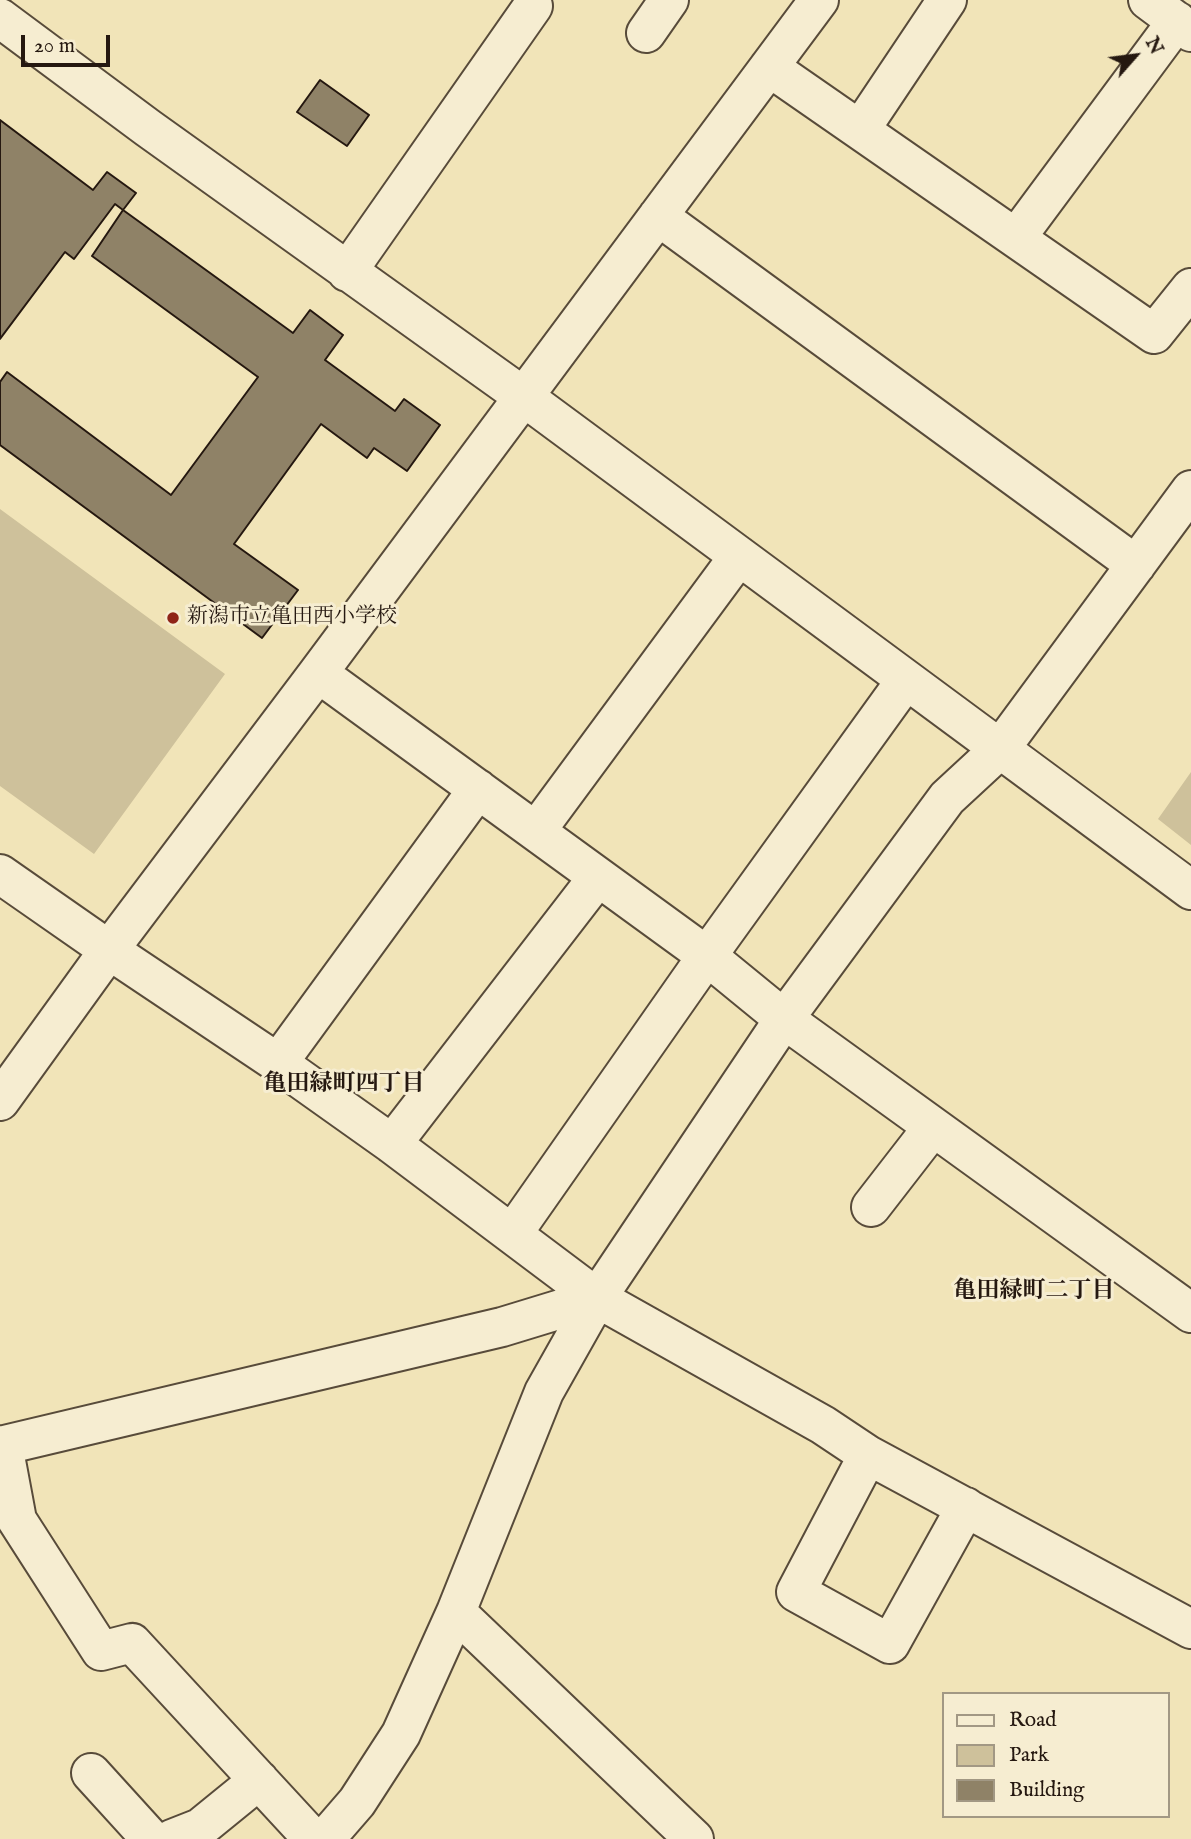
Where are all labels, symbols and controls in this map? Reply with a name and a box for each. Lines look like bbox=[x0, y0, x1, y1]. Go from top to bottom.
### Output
scale bar bbox=[24, 21, 114, 65]
north arrow bbox=[1100, 21, 1170, 91]
text: 20 m bbox=[34, 33, 75, 60]
text: N bbox=[1139, 33, 1168, 59]
place label: 新潟市立亀田西小学校 bbox=[187, 605, 397, 631]
marker: 新潟市立亀田西小学校 bbox=[165, 610, 181, 626]
district label: 亀田緑町四丁目 bbox=[264, 1071, 424, 1099]
district label: 亀田緑町二丁目 bbox=[954, 1278, 1114, 1306]
legend bbox=[942, 1692, 1170, 1818]
text: Road bbox=[1009, 1707, 1056, 1734]
text: Park bbox=[1009, 1742, 1049, 1769]
text: Building bbox=[1009, 1777, 1084, 1804]

